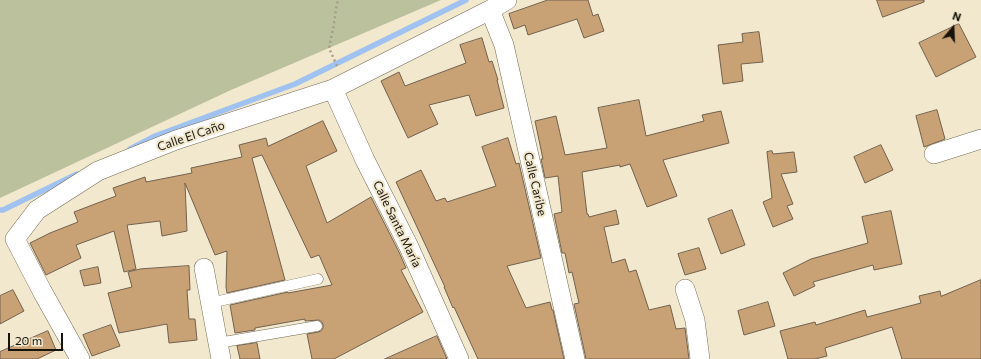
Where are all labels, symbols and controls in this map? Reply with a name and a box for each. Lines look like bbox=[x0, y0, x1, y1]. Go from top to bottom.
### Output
north arrow bbox=[933, 8, 973, 48]
text: N bbox=[951, 9, 963, 24]
street label: Calle El Caño bbox=[155, 118, 227, 154]
street label: Calle Caribe bbox=[521, 151, 549, 217]
street label: Calle Santa María bbox=[370, 178, 424, 270]
scale bar bbox=[10, 325, 65, 351]
text: 20 m bbox=[15, 333, 42, 347]

